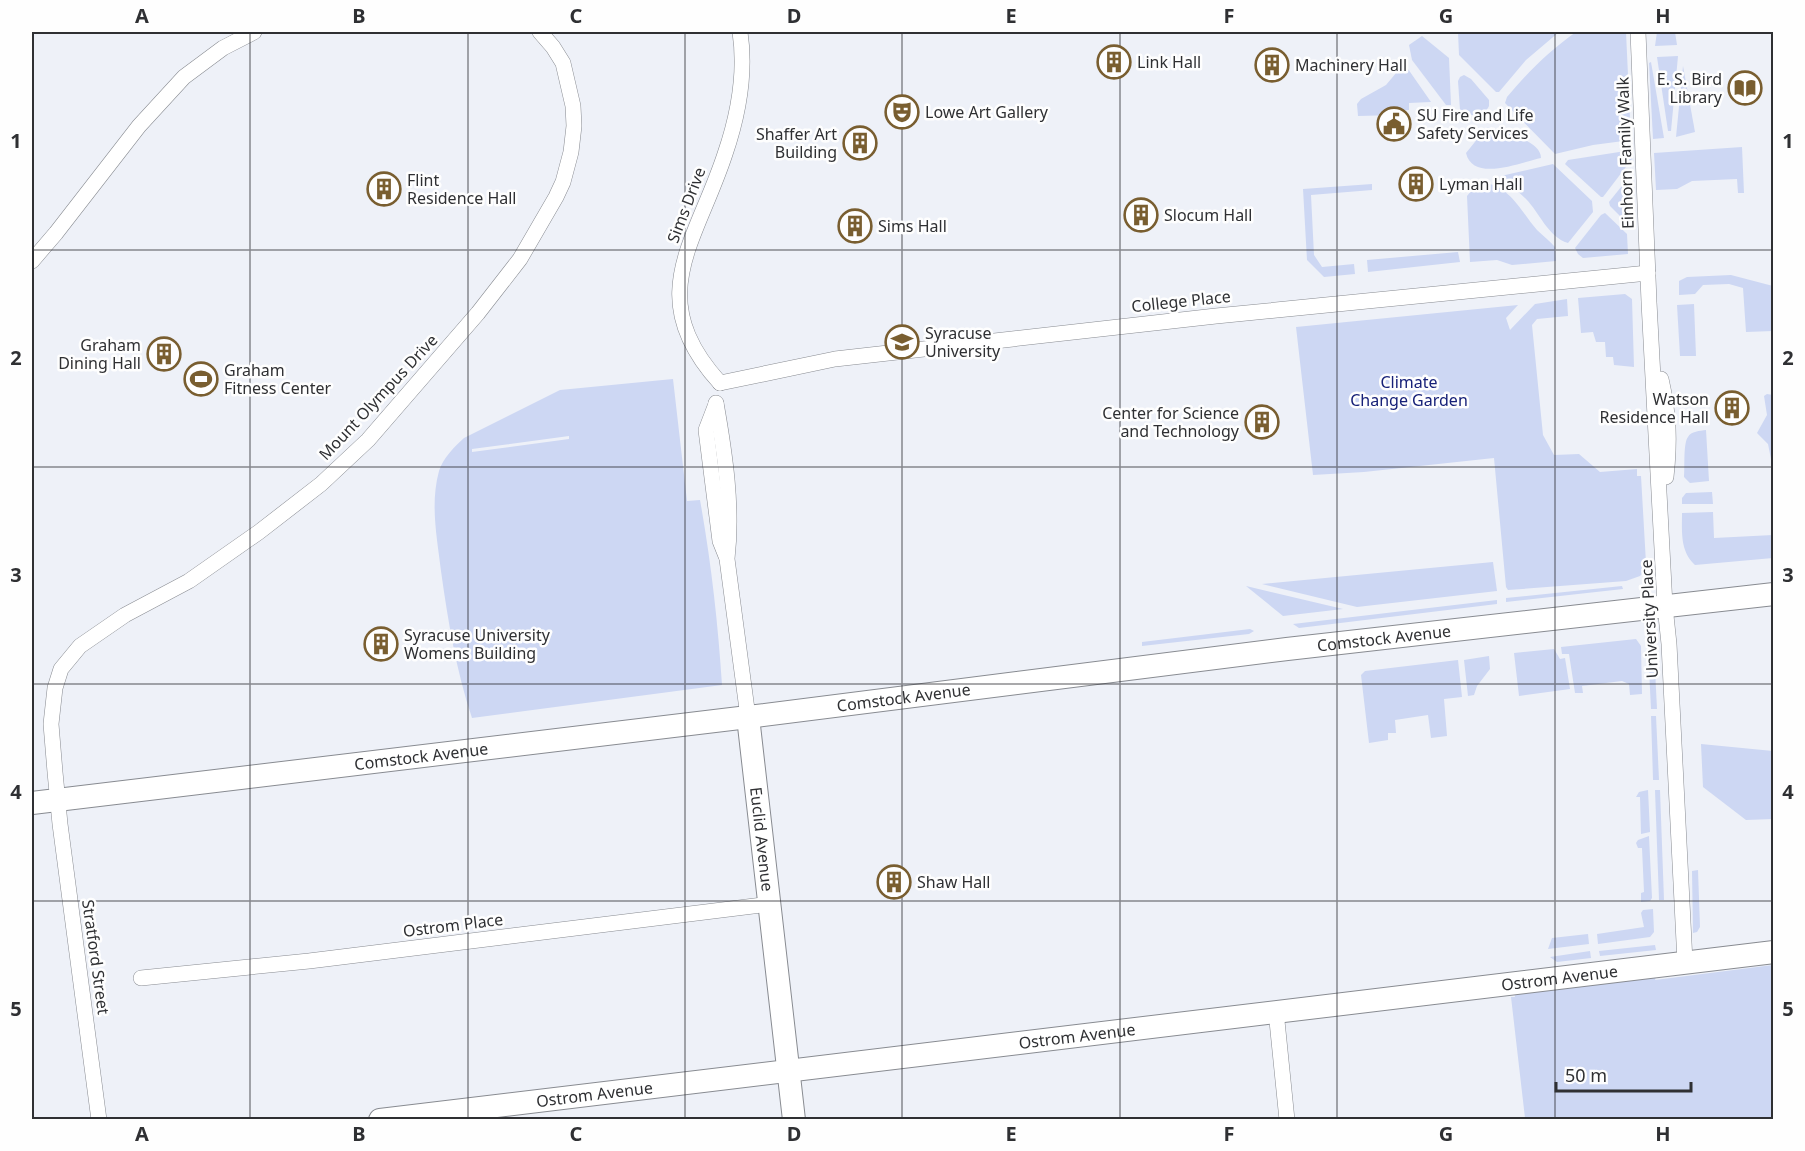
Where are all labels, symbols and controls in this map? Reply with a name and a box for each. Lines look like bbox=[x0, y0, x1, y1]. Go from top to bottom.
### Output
text: A bbox=[135, 2, 149, 29]
text: B bbox=[352, 2, 366, 29]
text: C bbox=[570, 2, 583, 29]
text: D bbox=[787, 2, 801, 29]
text: E bbox=[1005, 2, 1017, 29]
text: F bbox=[1224, 2, 1234, 29]
text: G bbox=[1439, 2, 1453, 29]
text: H bbox=[1655, 2, 1671, 29]
building icon: Link Hall bbox=[1096, 44, 1132, 80]
building icon: Machinery Hall bbox=[1254, 47, 1290, 83]
place label: Link Hall bbox=[1137, 51, 1201, 73]
place label: Machinery Hall bbox=[1295, 54, 1407, 76]
place label: E. S. Bird Library bbox=[1657, 68, 1723, 108]
library icon: E. S. Bird Library bbox=[1727, 70, 1763, 106]
street label: Einhorn Family Walk bbox=[1611, 76, 1639, 229]
theatre icon: Lowe Art Gallery bbox=[884, 94, 920, 130]
place label: Lowe Art Gallery bbox=[925, 101, 1049, 123]
place label: SU Fire and Life Safety Services bbox=[1417, 104, 1533, 144]
public building icon: SU Fire and Life Safety Services bbox=[1376, 106, 1412, 142]
place label: Shaffer Art Building bbox=[756, 123, 837, 163]
building icon: Shaffer Art Building bbox=[842, 125, 878, 161]
text: 1 bbox=[10, 127, 22, 154]
text: 1 bbox=[1782, 127, 1794, 154]
street label: Sims Drive bbox=[662, 164, 710, 246]
building icon: Lyman Hall bbox=[1398, 166, 1434, 202]
place label: Flint Residence Hall bbox=[407, 169, 516, 209]
building icon: Flint Residence Hall bbox=[366, 171, 402, 207]
place label: Lyman Hall bbox=[1439, 173, 1523, 195]
building icon: Slocum Hall bbox=[1123, 197, 1159, 233]
place label: Slocum Hall bbox=[1164, 204, 1252, 226]
building icon: Sims Hall bbox=[837, 208, 873, 244]
place label: Sims Hall bbox=[878, 215, 947, 237]
street label: College Place bbox=[1130, 285, 1232, 317]
place label: Syracuse University bbox=[925, 322, 1001, 362]
school or university icon: Syracuse University bbox=[884, 324, 920, 360]
street label: Mount Olympus Drive bbox=[314, 329, 442, 465]
place label: Graham Dining Hall bbox=[58, 334, 141, 374]
building icon: Graham Dining Hall bbox=[146, 336, 182, 372]
text: 2 bbox=[10, 344, 22, 371]
text: 2 bbox=[1782, 344, 1794, 371]
place label: Graham Fitness Center bbox=[224, 359, 331, 399]
sports icon: Graham Fitness Center bbox=[183, 361, 219, 397]
park label: Climate Change Garden bbox=[1350, 371, 1468, 411]
place label: Watson Residence Hall bbox=[1600, 388, 1709, 428]
building icon: Watson Residence Hall bbox=[1714, 390, 1750, 426]
place label: Center for Science and Technology bbox=[1102, 402, 1240, 442]
building icon: Center for Science and Technology bbox=[1244, 404, 1280, 440]
street label: University Place bbox=[1635, 559, 1663, 679]
text: 3 bbox=[10, 561, 22, 588]
text: 3 bbox=[1782, 561, 1794, 588]
street label: Comstock Avenue bbox=[1316, 620, 1452, 657]
place label: Syracuse University Womens Building bbox=[404, 624, 551, 664]
building icon: Syracuse University Womens Building bbox=[363, 626, 399, 662]
street label: Comstock Avenue bbox=[835, 678, 972, 717]
street label: Comstock Avenue bbox=[353, 737, 489, 775]
text: 4 bbox=[10, 778, 22, 805]
text: 4 bbox=[1782, 778, 1794, 805]
street label: Euclid Avenue bbox=[745, 786, 779, 893]
building icon: Shaw Hall bbox=[876, 864, 912, 900]
place label: Shaw Hall bbox=[917, 871, 990, 893]
street label: Stratford Street bbox=[77, 898, 115, 1016]
street label: Ostrom Place bbox=[402, 908, 504, 942]
street label: Ostrom Avenue bbox=[1500, 960, 1619, 996]
text: 5 bbox=[10, 995, 22, 1022]
text: 5 bbox=[1782, 995, 1794, 1022]
street label: Ostrom Avenue bbox=[1017, 1018, 1137, 1054]
scale bar bbox=[1556, 1055, 1691, 1093]
text: 50 m bbox=[1565, 1063, 1607, 1087]
street label: Ostrom Avenue bbox=[535, 1076, 654, 1112]
text: A bbox=[135, 1120, 149, 1147]
text: B bbox=[352, 1120, 366, 1147]
text: C bbox=[570, 1120, 583, 1147]
text: D bbox=[787, 1120, 801, 1147]
text: E bbox=[1005, 1120, 1017, 1147]
text: F bbox=[1224, 1120, 1234, 1147]
text: G bbox=[1439, 1120, 1453, 1147]
text: H bbox=[1655, 1120, 1671, 1147]

